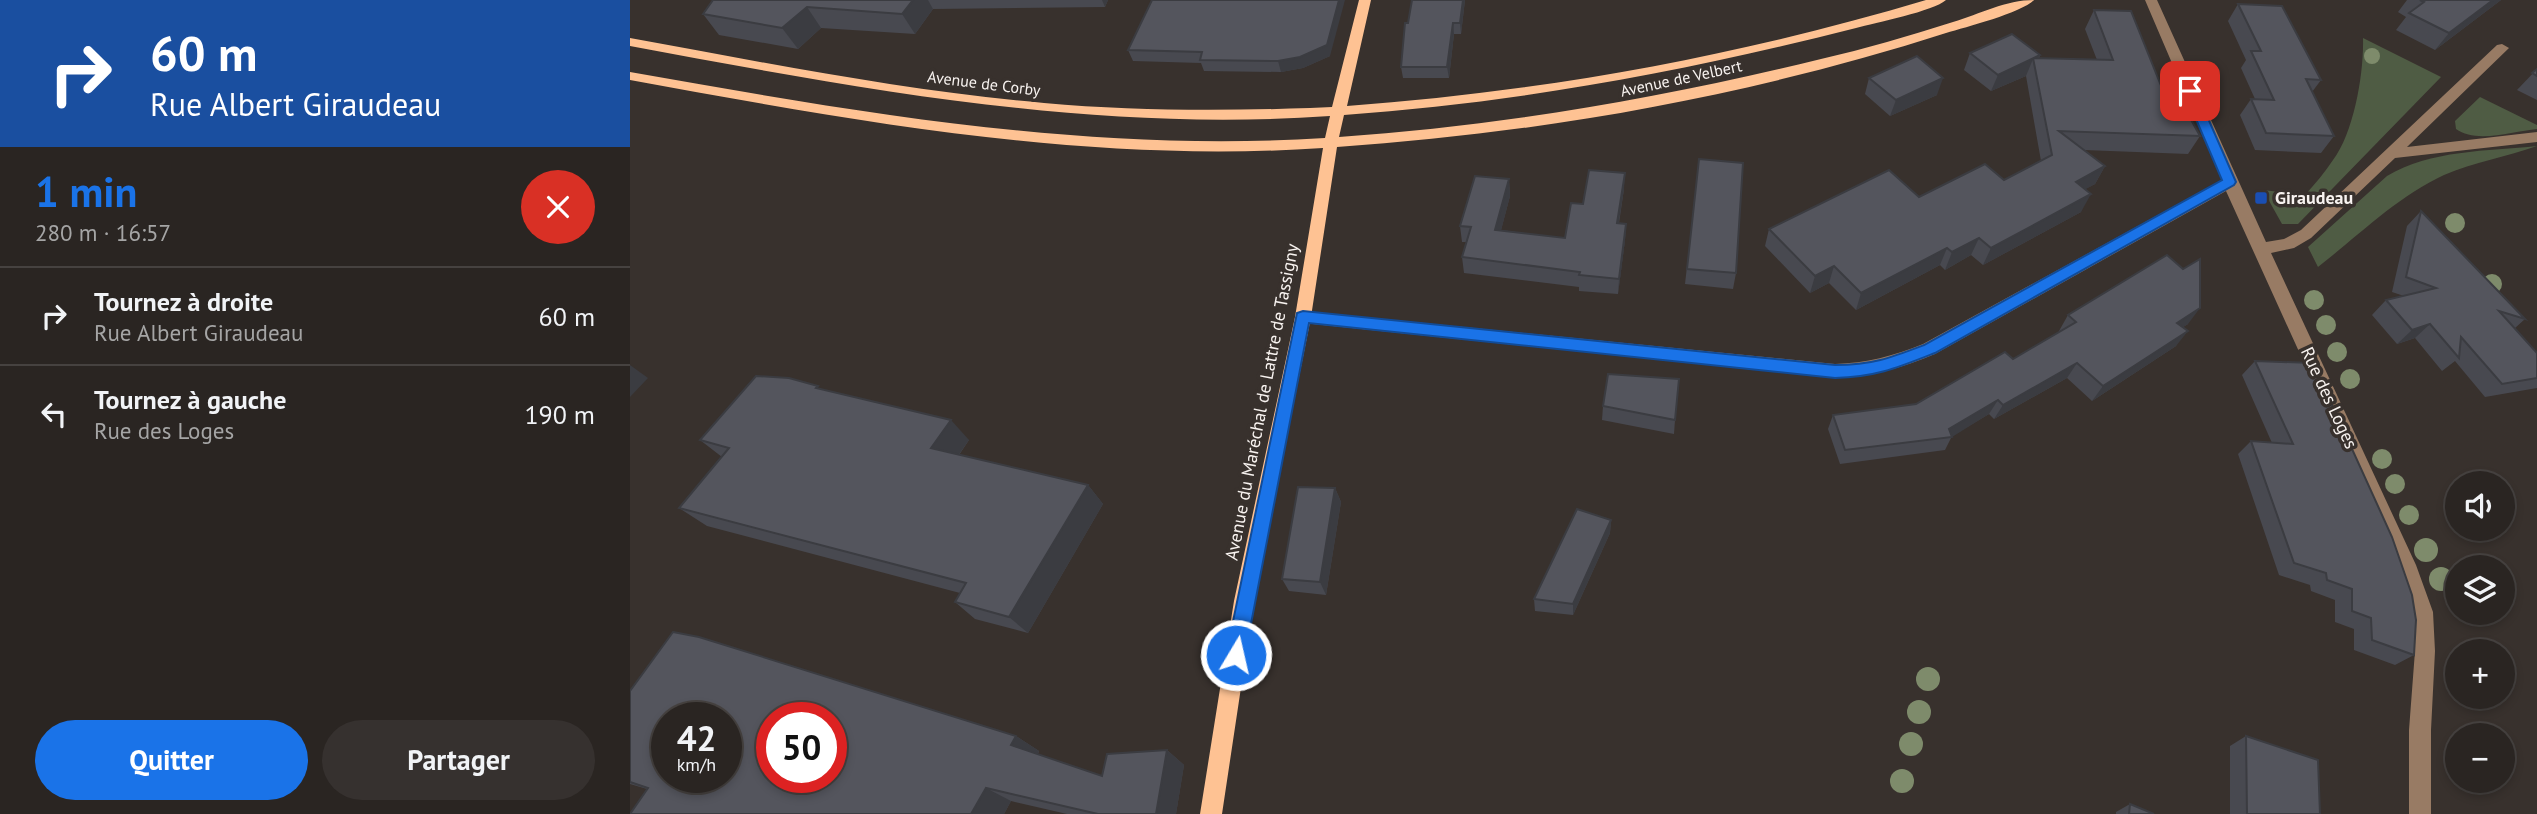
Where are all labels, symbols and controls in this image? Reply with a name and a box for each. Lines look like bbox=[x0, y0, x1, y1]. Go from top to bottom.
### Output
text: 60 m bbox=[150, 21, 257, 85]
icon: right bbox=[35, 28, 126, 119]
street label: Avenue de Velbert bbox=[1618, 55, 1744, 101]
pin bbox=[2160, 61, 2220, 121]
street label: Avenue de Corby bbox=[926, 66, 1042, 100]
icon: arrive bbox=[2171, 72, 2209, 110]
text: Rue Albert Giraudeau bbox=[150, 83, 441, 125]
text: 1 min bbox=[35, 164, 137, 219]
button: close bbox=[521, 170, 595, 244]
place label: Giraudeau bbox=[2275, 186, 2353, 209]
marker: Giraudeau bbox=[2253, 190, 2269, 206]
text: 280 m · 16:57 bbox=[35, 218, 171, 247]
street label: Avenue du Maréchal de Lattre de Tassigny bbox=[1219, 241, 1304, 562]
text: Tournez à droite bbox=[94, 285, 273, 318]
icon: right bbox=[35, 297, 73, 335]
text: 60 m bbox=[539, 300, 595, 333]
text: Rue Albert Giraudeau bbox=[94, 318, 303, 347]
street label: Rue des Loges bbox=[2296, 343, 2363, 452]
text: Tournez à gauche bbox=[94, 383, 286, 416]
icon: left bbox=[35, 395, 73, 433]
text: 190 m bbox=[524, 398, 595, 431]
text: Rue des Loges bbox=[94, 416, 234, 445]
map controls bbox=[2445, 471, 2515, 793]
button: sound bbox=[2445, 471, 2515, 541]
button: layers bbox=[2445, 555, 2515, 625]
position arrow bbox=[1199, 618, 1273, 692]
button: + bbox=[2445, 639, 2515, 709]
speed limit sign: 50 bbox=[756, 702, 847, 793]
text: 42 bbox=[677, 715, 716, 761]
button: Quitter bbox=[35, 720, 308, 800]
button: Partager bbox=[322, 720, 595, 800]
button: − bbox=[2445, 723, 2515, 793]
text: km/h bbox=[677, 753, 716, 776]

